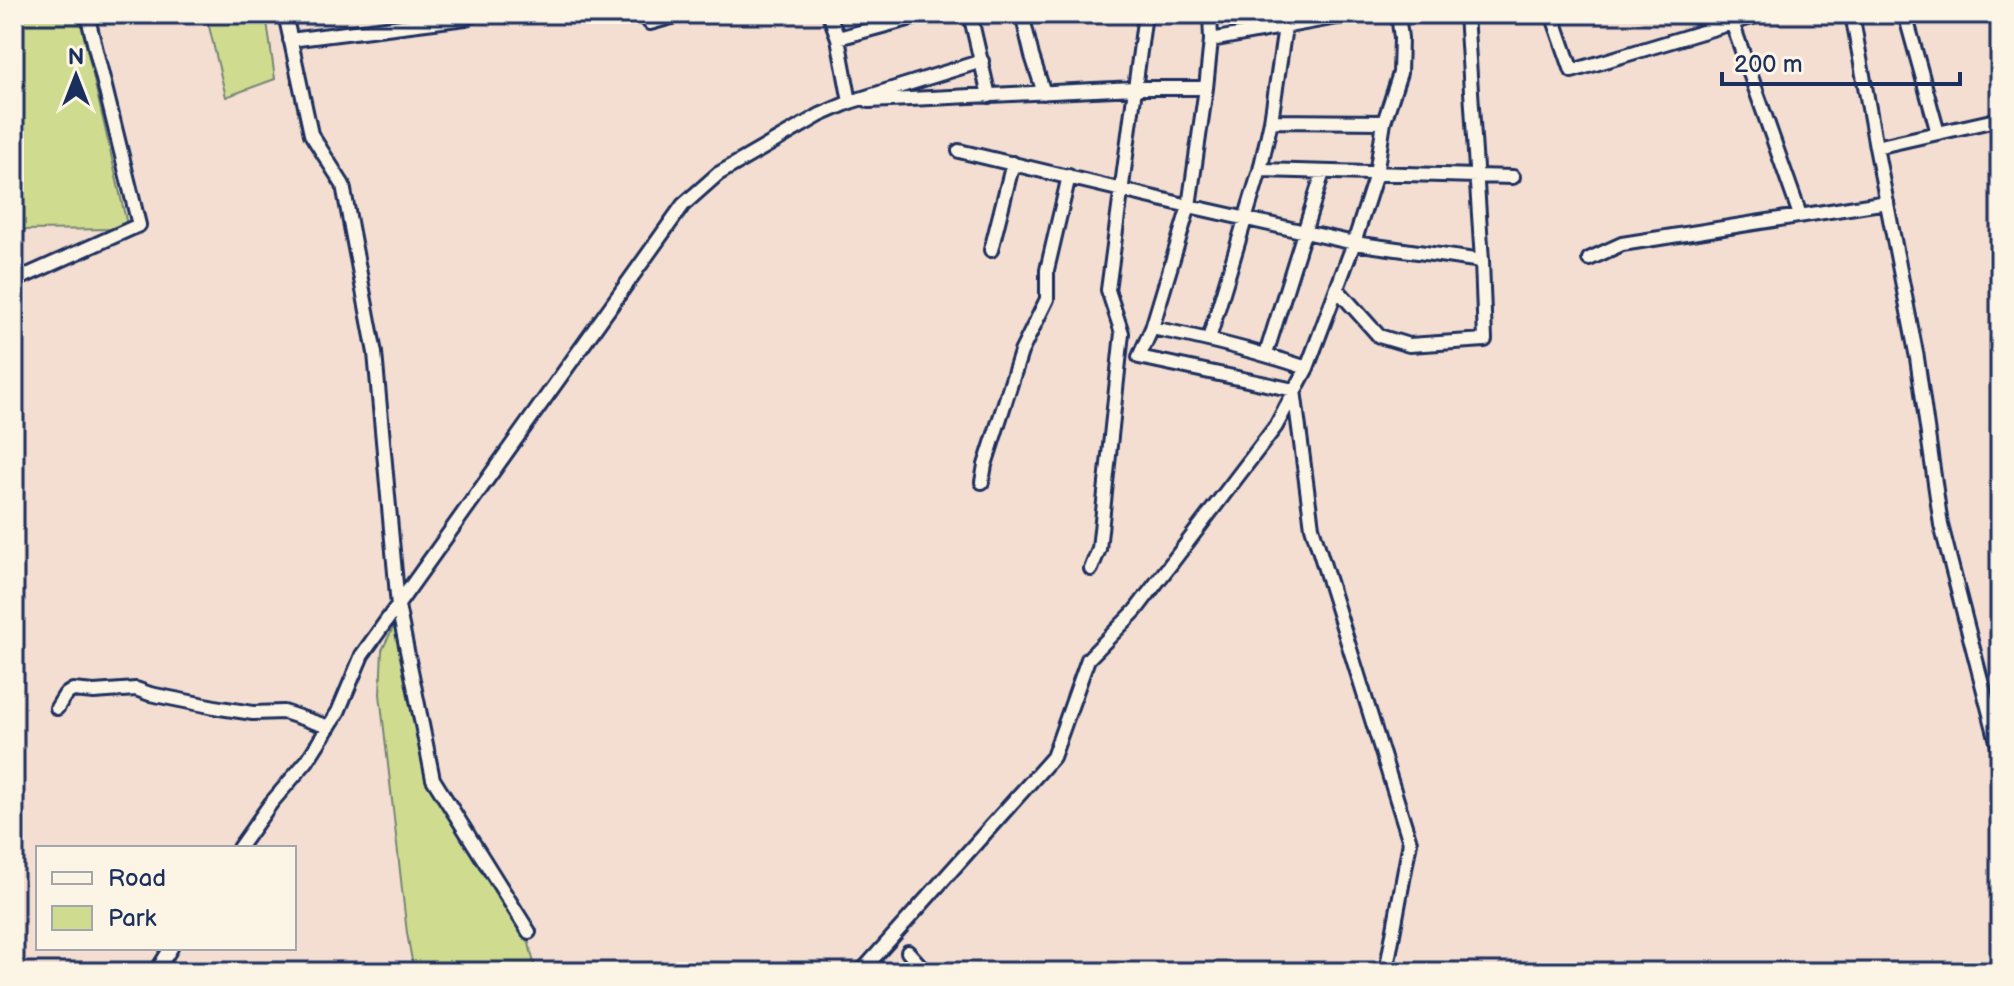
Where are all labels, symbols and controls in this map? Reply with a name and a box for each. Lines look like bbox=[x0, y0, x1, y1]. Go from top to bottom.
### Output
north arrow bbox=[36, 36, 116, 116]
scale bar bbox=[1722, 36, 1960, 86]
text: N bbox=[68, 44, 84, 71]
text: 200 m bbox=[1734, 50, 1803, 79]
legend bbox=[36, 846, 296, 950]
text: Road bbox=[108, 864, 166, 893]
text: Park bbox=[108, 904, 156, 933]

